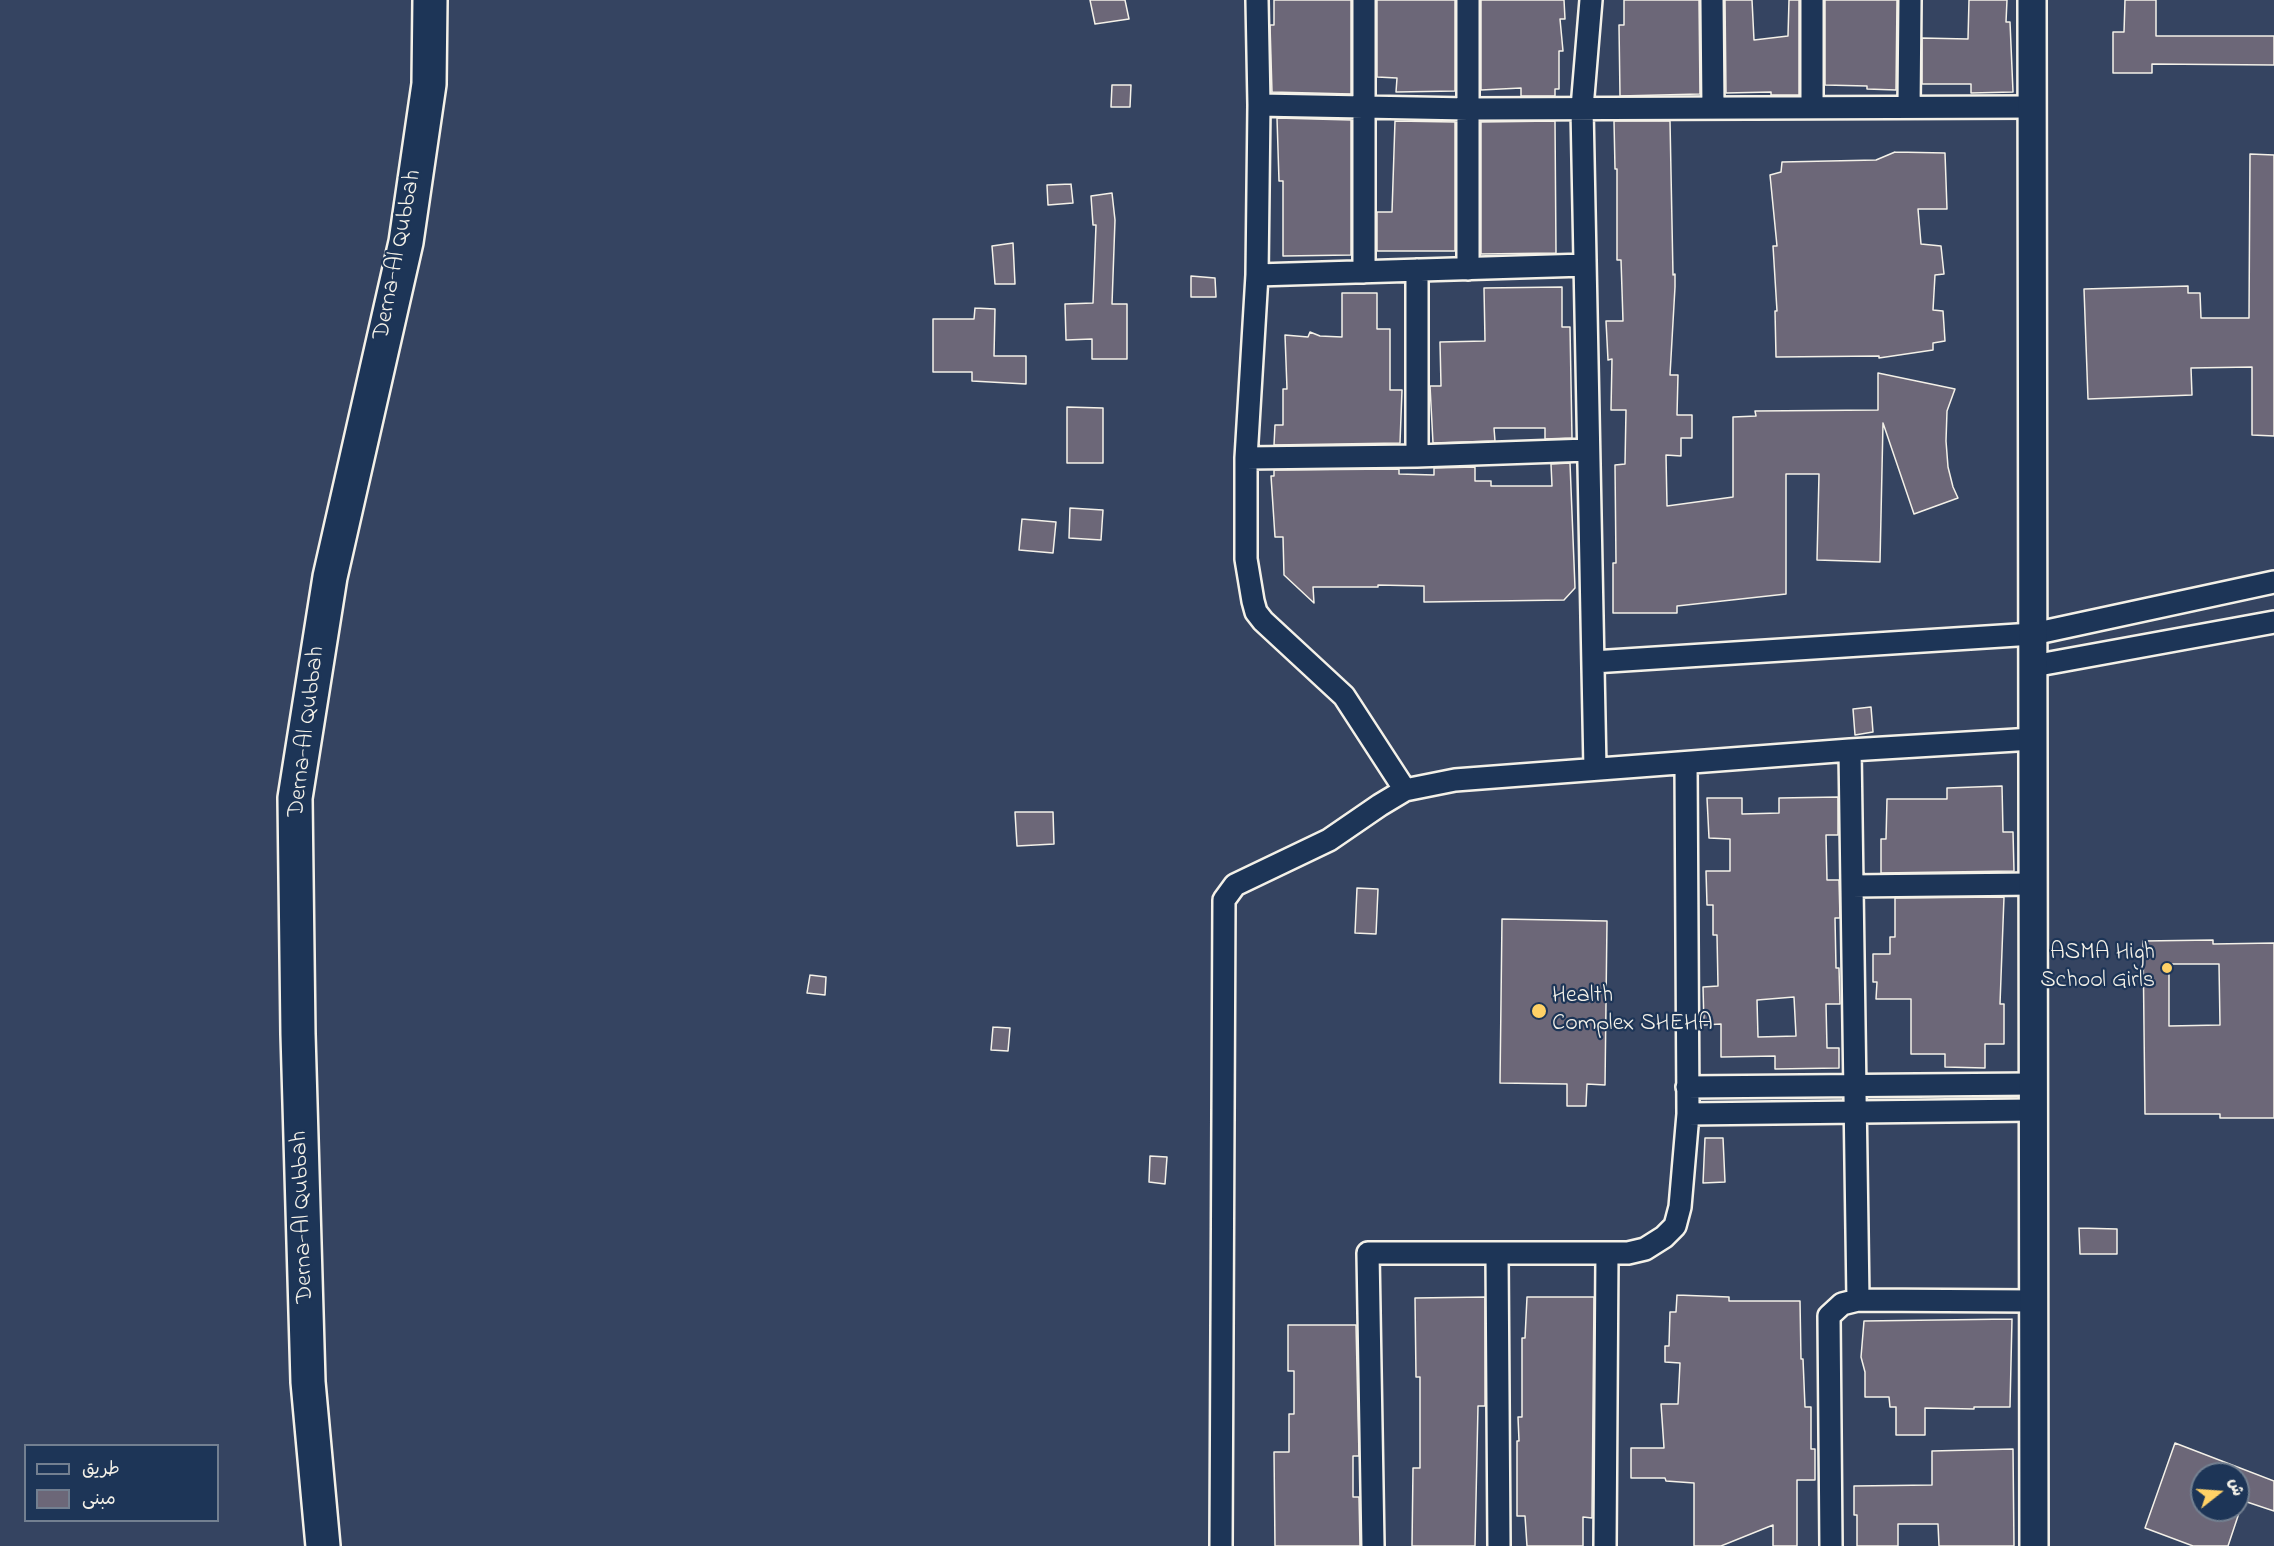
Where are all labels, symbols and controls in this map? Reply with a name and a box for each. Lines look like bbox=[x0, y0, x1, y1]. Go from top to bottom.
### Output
street label: Derna-Al Qubbah bbox=[368, 168, 430, 342]
street label: Derna-Al Qubbah bbox=[283, 645, 333, 819]
place label: ASMA High School Girls bbox=[2040, 940, 2155, 996]
marker: ASMA High School Girls bbox=[2160, 961, 2174, 975]
place label: Health Complex SHEHA bbox=[1552, 983, 1713, 1039]
marker: Health Complex SHEHA bbox=[1530, 1002, 1548, 1020]
street label: Derna-Al Qubbah bbox=[287, 1130, 321, 1304]
legend bbox=[24, 1444, 219, 1522]
text: طريق bbox=[82, 1457, 120, 1483]
north arrow bbox=[2190, 1462, 2250, 1522]
text: ش bbox=[2221, 1475, 2249, 1499]
text: مبنى bbox=[82, 1487, 116, 1513]

